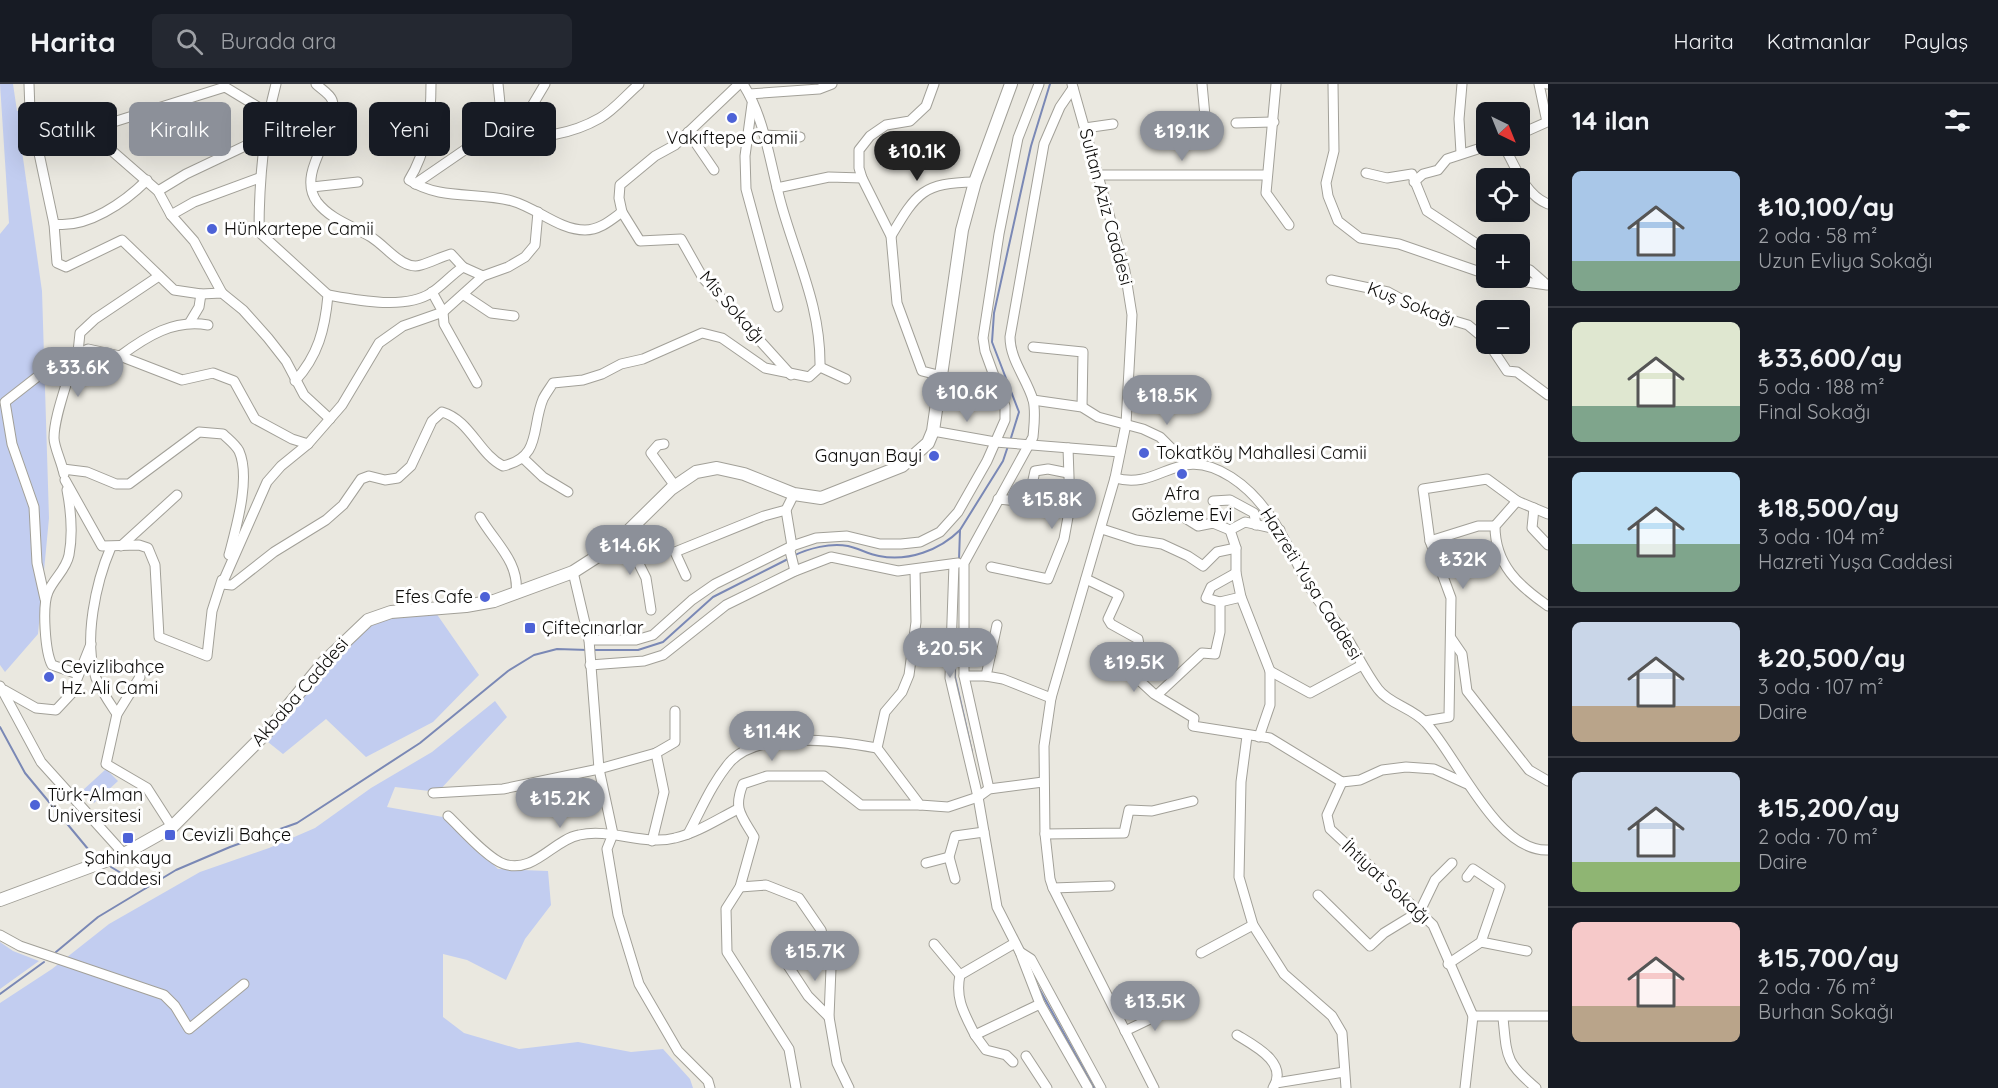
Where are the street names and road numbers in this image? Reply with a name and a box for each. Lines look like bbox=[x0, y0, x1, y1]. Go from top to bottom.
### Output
street label: Sultan Aziz Caddesi bbox=[1074, 126, 1138, 288]
street label: Mis Sokağı bbox=[695, 266, 770, 348]
street label: Kuş Sokağı bbox=[1364, 276, 1458, 331]
street label: Hazreti Yuşa Caddesi bbox=[1255, 503, 1368, 664]
street label: Akbaba Caddesi bbox=[246, 633, 353, 751]
street label: İhtiyat Sokağı bbox=[1337, 835, 1436, 929]

